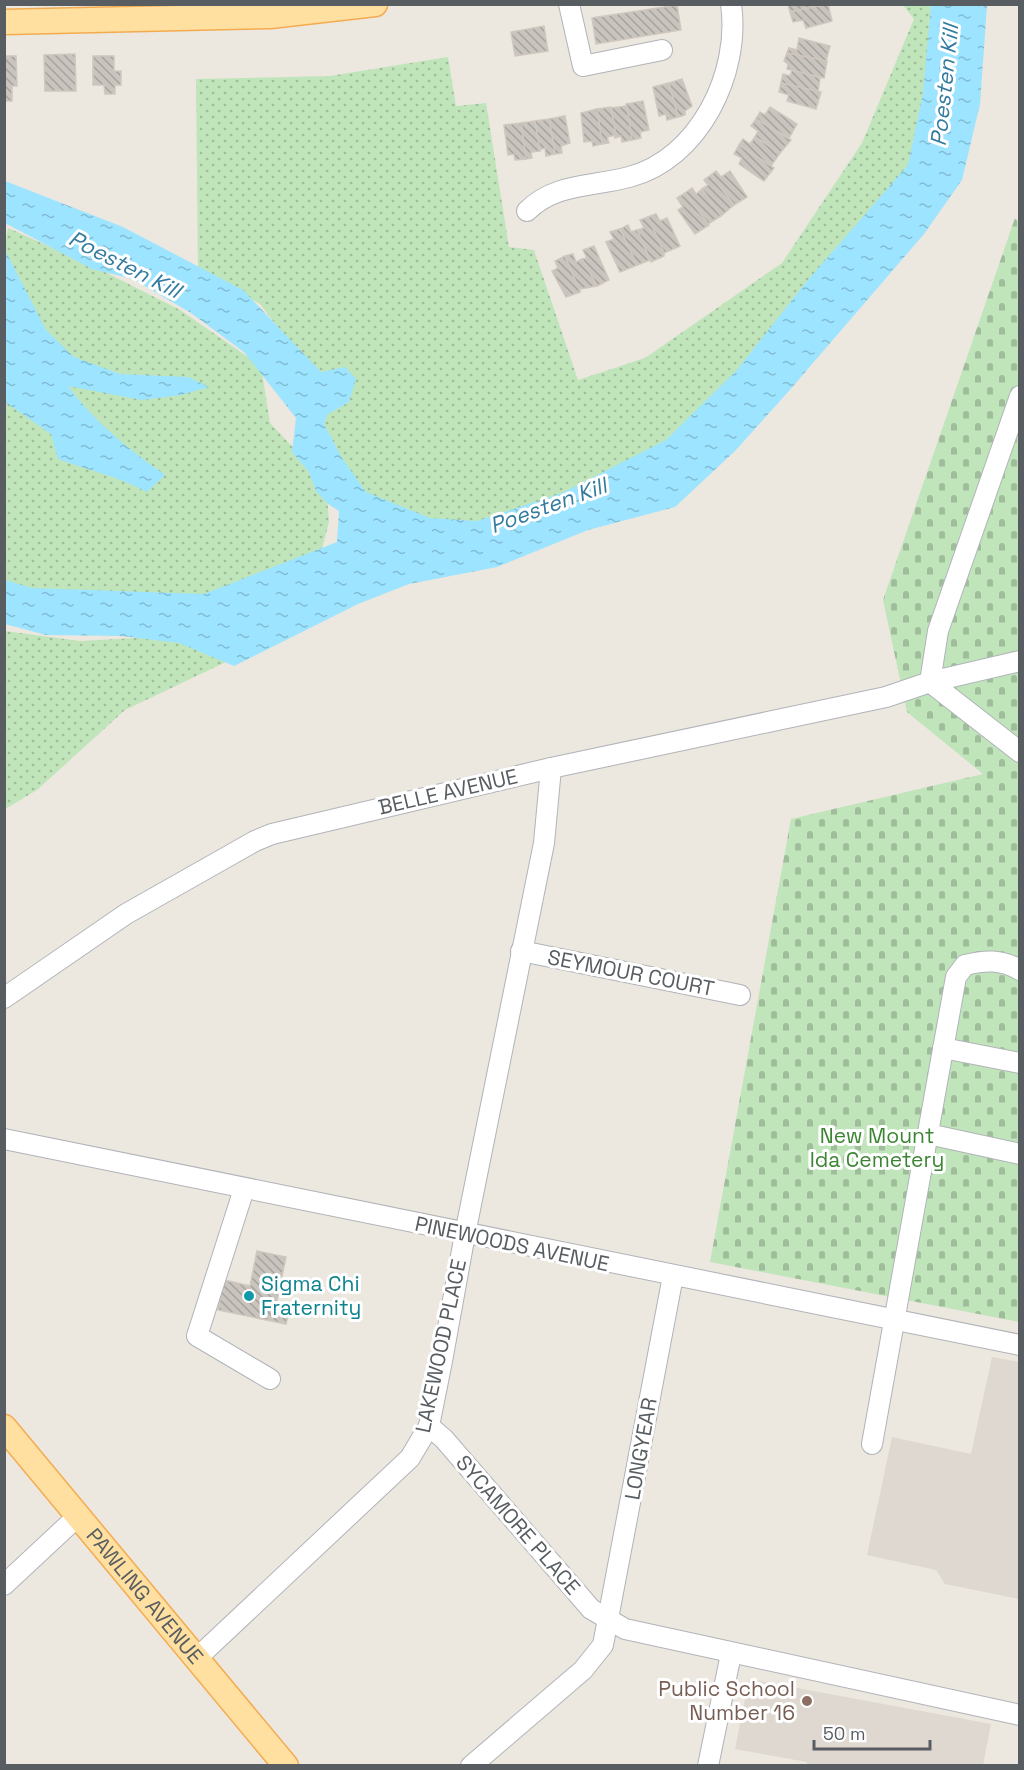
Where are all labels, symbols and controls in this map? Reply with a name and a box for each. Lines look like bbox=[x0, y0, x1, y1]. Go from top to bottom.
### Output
water label: Poesten Kill bbox=[924, 20, 965, 147]
water label: Poesten Kill bbox=[64, 224, 188, 305]
water label: Poesten Kill bbox=[486, 470, 613, 539]
street label: BELLE AVENUE bbox=[376, 762, 520, 821]
street label: SEYMOUR COURT bbox=[545, 943, 717, 1002]
park label: New Mount Ida Cemetery bbox=[810, 1122, 944, 1173]
street label: PINEWOODS AVENUE bbox=[412, 1210, 612, 1277]
street label: LAKEWOOD PLACE bbox=[409, 1257, 472, 1435]
place label: Sigma Chi Fraternity bbox=[261, 1270, 361, 1321]
marker: Sigma Chi Fraternity bbox=[242, 1289, 256, 1303]
street label: LONGYEAR bbox=[618, 1396, 663, 1502]
street label: SYCAMORE PLACE bbox=[450, 1449, 586, 1600]
street label: PAWLING AVENUE bbox=[81, 1522, 209, 1669]
place label: Public School Number 16 bbox=[658, 1675, 795, 1726]
marker: Public School Number 16 bbox=[800, 1694, 814, 1708]
scale bar bbox=[814, 1713, 930, 1751]
text: 50 m bbox=[823, 1722, 865, 1745]

